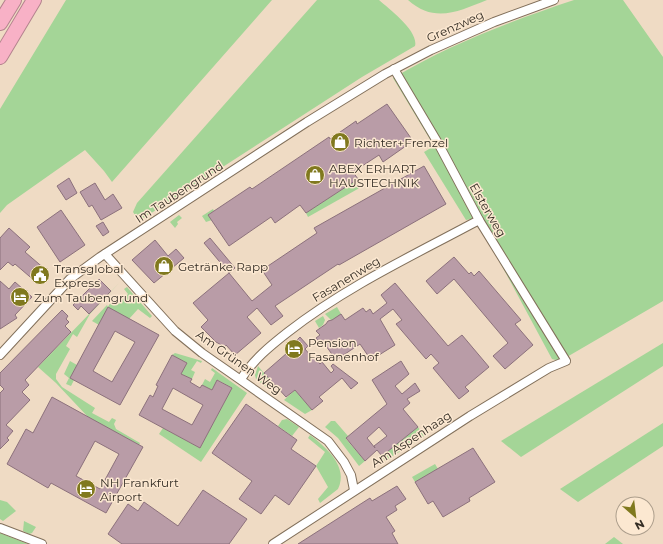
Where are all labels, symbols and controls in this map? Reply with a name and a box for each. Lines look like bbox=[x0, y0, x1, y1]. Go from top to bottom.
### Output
street label: Grenzweg bbox=[424, 7, 486, 45]
shop icon: Richter+Frenzel bbox=[329, 131, 351, 153]
place label: Richter+Frenzel bbox=[354, 135, 448, 150]
street label: Im Taubengrund bbox=[132, 158, 226, 226]
place label: ABEX ERHART HAUSTECHNIK bbox=[329, 161, 419, 190]
shop icon: ABEX ERHART HAUSTECHNIK bbox=[304, 164, 326, 186]
street label: Elsterweg bbox=[467, 180, 509, 240]
street label: Fasanenweg bbox=[309, 253, 383, 305]
shop icon: Getränke Rapp bbox=[153, 255, 175, 277]
place label: Getränke Rapp bbox=[178, 259, 268, 274]
place label: Transglobal Express bbox=[54, 261, 123, 290]
public building icon: Transglobal Express bbox=[29, 264, 51, 286]
hotel icon: Zum Taubengrund bbox=[9, 286, 31, 308]
place label: Zum Taubengrund bbox=[34, 290, 148, 305]
street label: Am Grünen Weg bbox=[193, 327, 285, 397]
place label: Pension Fasanenhof bbox=[308, 335, 379, 364]
hotel icon: Pension Fasanenhof bbox=[283, 338, 305, 360]
street label: Am Aspenhaag bbox=[368, 407, 454, 471]
place label: NH Frankfurt Airport bbox=[100, 475, 179, 504]
hotel icon: NH Frankfurt Airport bbox=[75, 478, 97, 500]
north arrow bbox=[615, 496, 655, 536]
text: N bbox=[632, 517, 647, 533]

